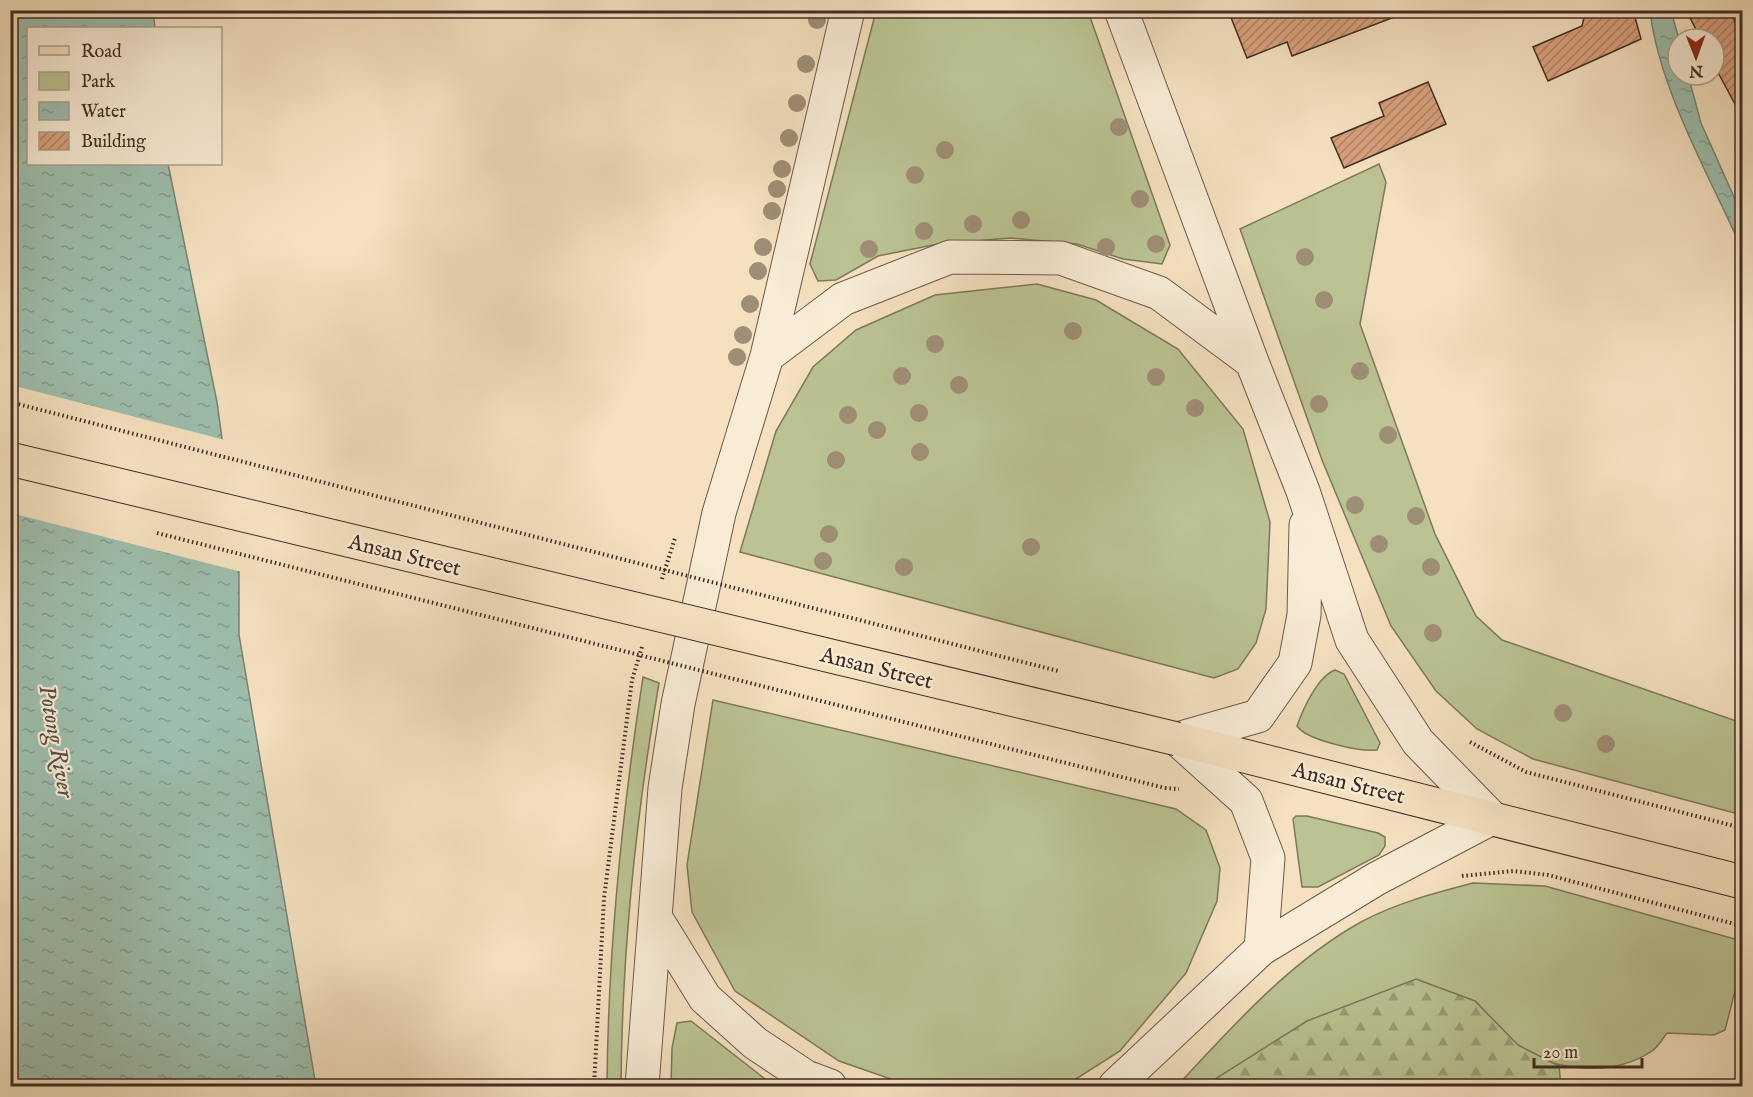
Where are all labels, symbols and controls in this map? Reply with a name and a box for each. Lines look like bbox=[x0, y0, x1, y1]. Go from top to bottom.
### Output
legend bbox=[27, 27, 222, 165]
north arrow bbox=[1666, 27, 1726, 87]
text: Road bbox=[81, 41, 122, 64]
text: N bbox=[1689, 60, 1704, 80]
text: Park bbox=[81, 71, 116, 94]
text: Water bbox=[81, 101, 126, 124]
text: Building bbox=[81, 131, 146, 154]
street label: Ansan Street bbox=[344, 528, 464, 584]
street label: Ansan Street bbox=[816, 641, 936, 697]
water label: Potong River bbox=[30, 682, 81, 802]
street label: Ansan Street bbox=[1288, 756, 1408, 812]
scale bar bbox=[1534, 1031, 1642, 1069]
text: 20 m bbox=[1543, 1042, 1578, 1065]

